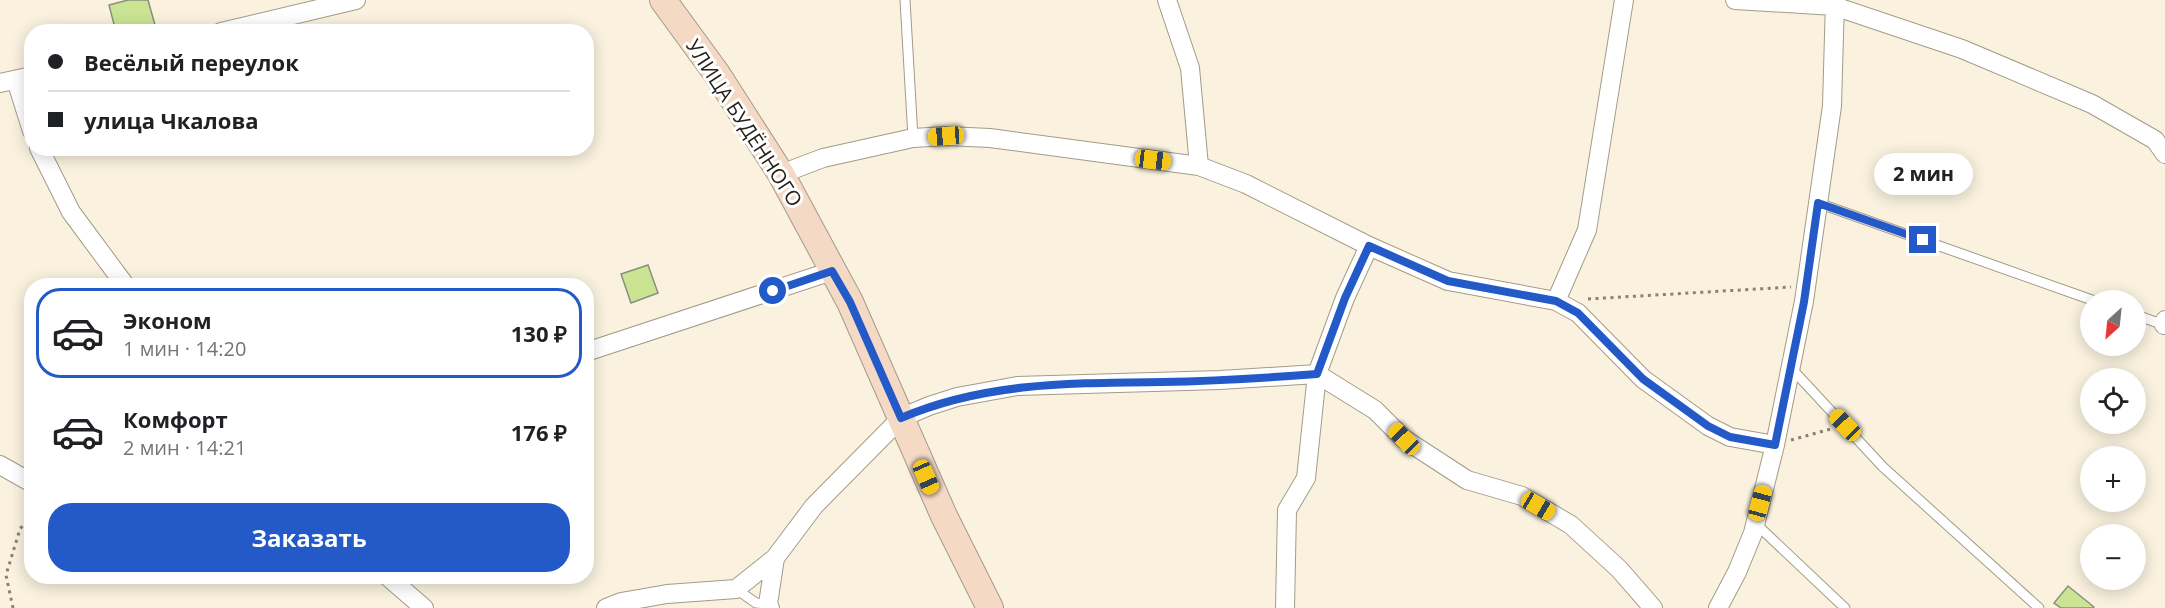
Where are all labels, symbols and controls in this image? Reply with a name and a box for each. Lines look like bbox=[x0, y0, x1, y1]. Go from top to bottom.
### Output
street label: УЛИЦА БУДЁННОГО bbox=[680, 34, 809, 212]
text: Весёлый переулок bbox=[84, 47, 299, 77]
text: улица Чкалова bbox=[84, 105, 259, 135]
car bbox=[927, 126, 965, 146]
car bbox=[1134, 149, 1172, 171]
callout: 2 мин bbox=[1874, 153, 1972, 195]
text: 2 мин bbox=[1893, 160, 1954, 187]
route end bbox=[1909, 226, 1936, 253]
route start bbox=[759, 277, 786, 304]
north arrow bbox=[2080, 290, 2146, 356]
map controls bbox=[2080, 290, 2146, 590]
text: Эконом bbox=[123, 305, 212, 335]
icon: car bbox=[51, 306, 105, 360]
text: 130 ₽ bbox=[511, 318, 567, 348]
text: 1 мин · 14:20 bbox=[123, 335, 246, 362]
button: locate bbox=[2080, 368, 2146, 434]
text: Комфорт bbox=[123, 404, 228, 434]
icon: car bbox=[51, 405, 105, 459]
car bbox=[1826, 406, 1864, 444]
text: 176 ₽ bbox=[511, 417, 567, 447]
car bbox=[1385, 420, 1423, 458]
text: 2 мин · 14:21 bbox=[123, 434, 246, 461]
button: + bbox=[2080, 446, 2146, 512]
car bbox=[910, 457, 942, 497]
car bbox=[1747, 483, 1773, 523]
car bbox=[1518, 489, 1558, 523]
button: Заказать bbox=[48, 503, 570, 572]
button: − bbox=[2080, 524, 2146, 590]

